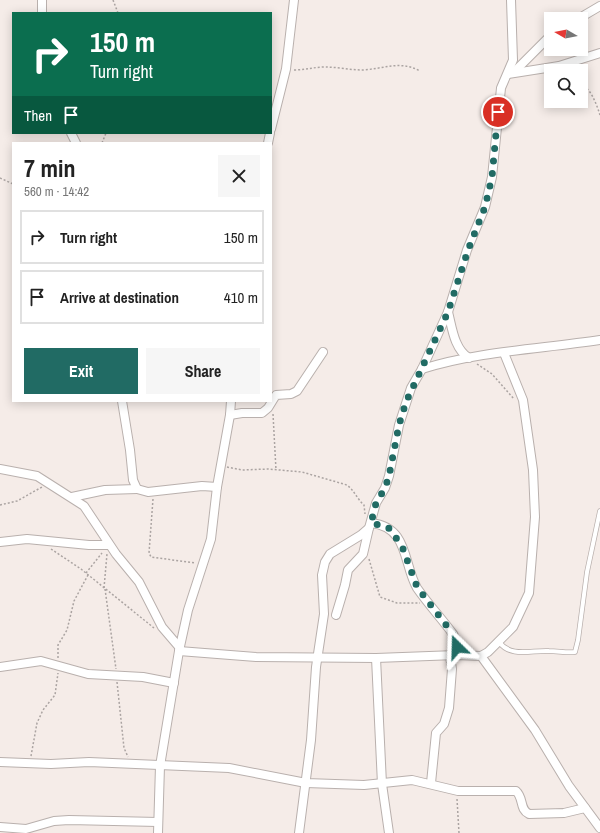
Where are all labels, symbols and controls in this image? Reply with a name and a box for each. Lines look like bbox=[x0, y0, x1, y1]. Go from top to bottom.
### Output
north arrow bbox=[544, 12, 588, 56]
map controls bbox=[544, 12, 588, 108]
text: 150 m bbox=[90, 23, 155, 61]
icon: right bbox=[24, 28, 76, 80]
text: Turn right bbox=[90, 59, 153, 84]
button: search bbox=[544, 64, 588, 108]
pin bbox=[481, 95, 515, 129]
icon: arrive bbox=[487, 101, 509, 123]
icon: arrive bbox=[60, 104, 82, 126]
text: Then bbox=[24, 105, 52, 126]
text: 7 min bbox=[24, 152, 75, 184]
button: close bbox=[218, 155, 260, 197]
text: 560 m · 14:42 bbox=[24, 183, 89, 200]
icon: right bbox=[26, 226, 48, 248]
text: Turn right bbox=[60, 227, 117, 248]
text: 150 m bbox=[224, 227, 258, 248]
icon: arrive bbox=[26, 286, 48, 308]
text: Arrive at destination bbox=[60, 287, 179, 308]
text: 410 m bbox=[224, 287, 258, 308]
button: Exit bbox=[24, 348, 138, 394]
button: Share bbox=[146, 348, 260, 394]
position arrow bbox=[436, 626, 478, 668]

